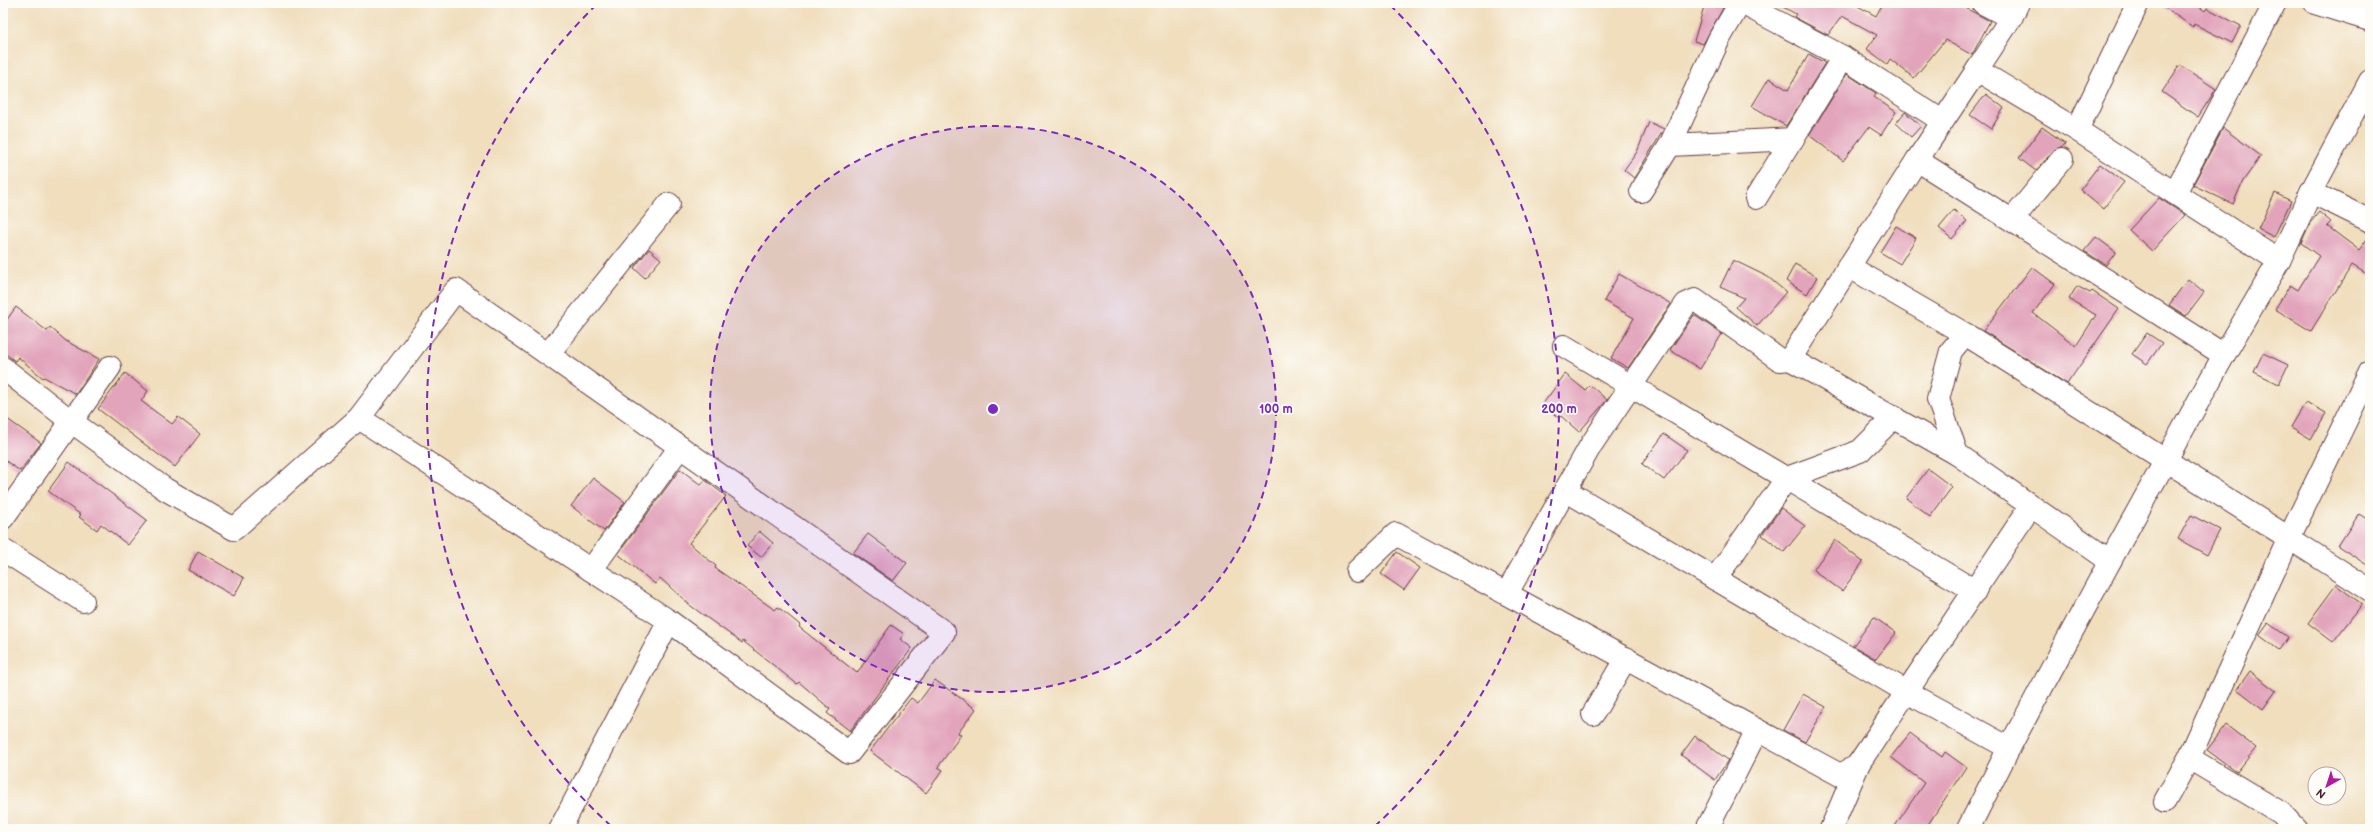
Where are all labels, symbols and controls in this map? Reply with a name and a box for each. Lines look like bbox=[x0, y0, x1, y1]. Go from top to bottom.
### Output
centre of rings bbox=[986, 402, 1000, 416]
text: 100 m bbox=[1259, 402, 1293, 417]
text: 200 m bbox=[1541, 402, 1577, 417]
north arrow bbox=[2307, 766, 2347, 806]
text: N bbox=[2314, 786, 2328, 801]

